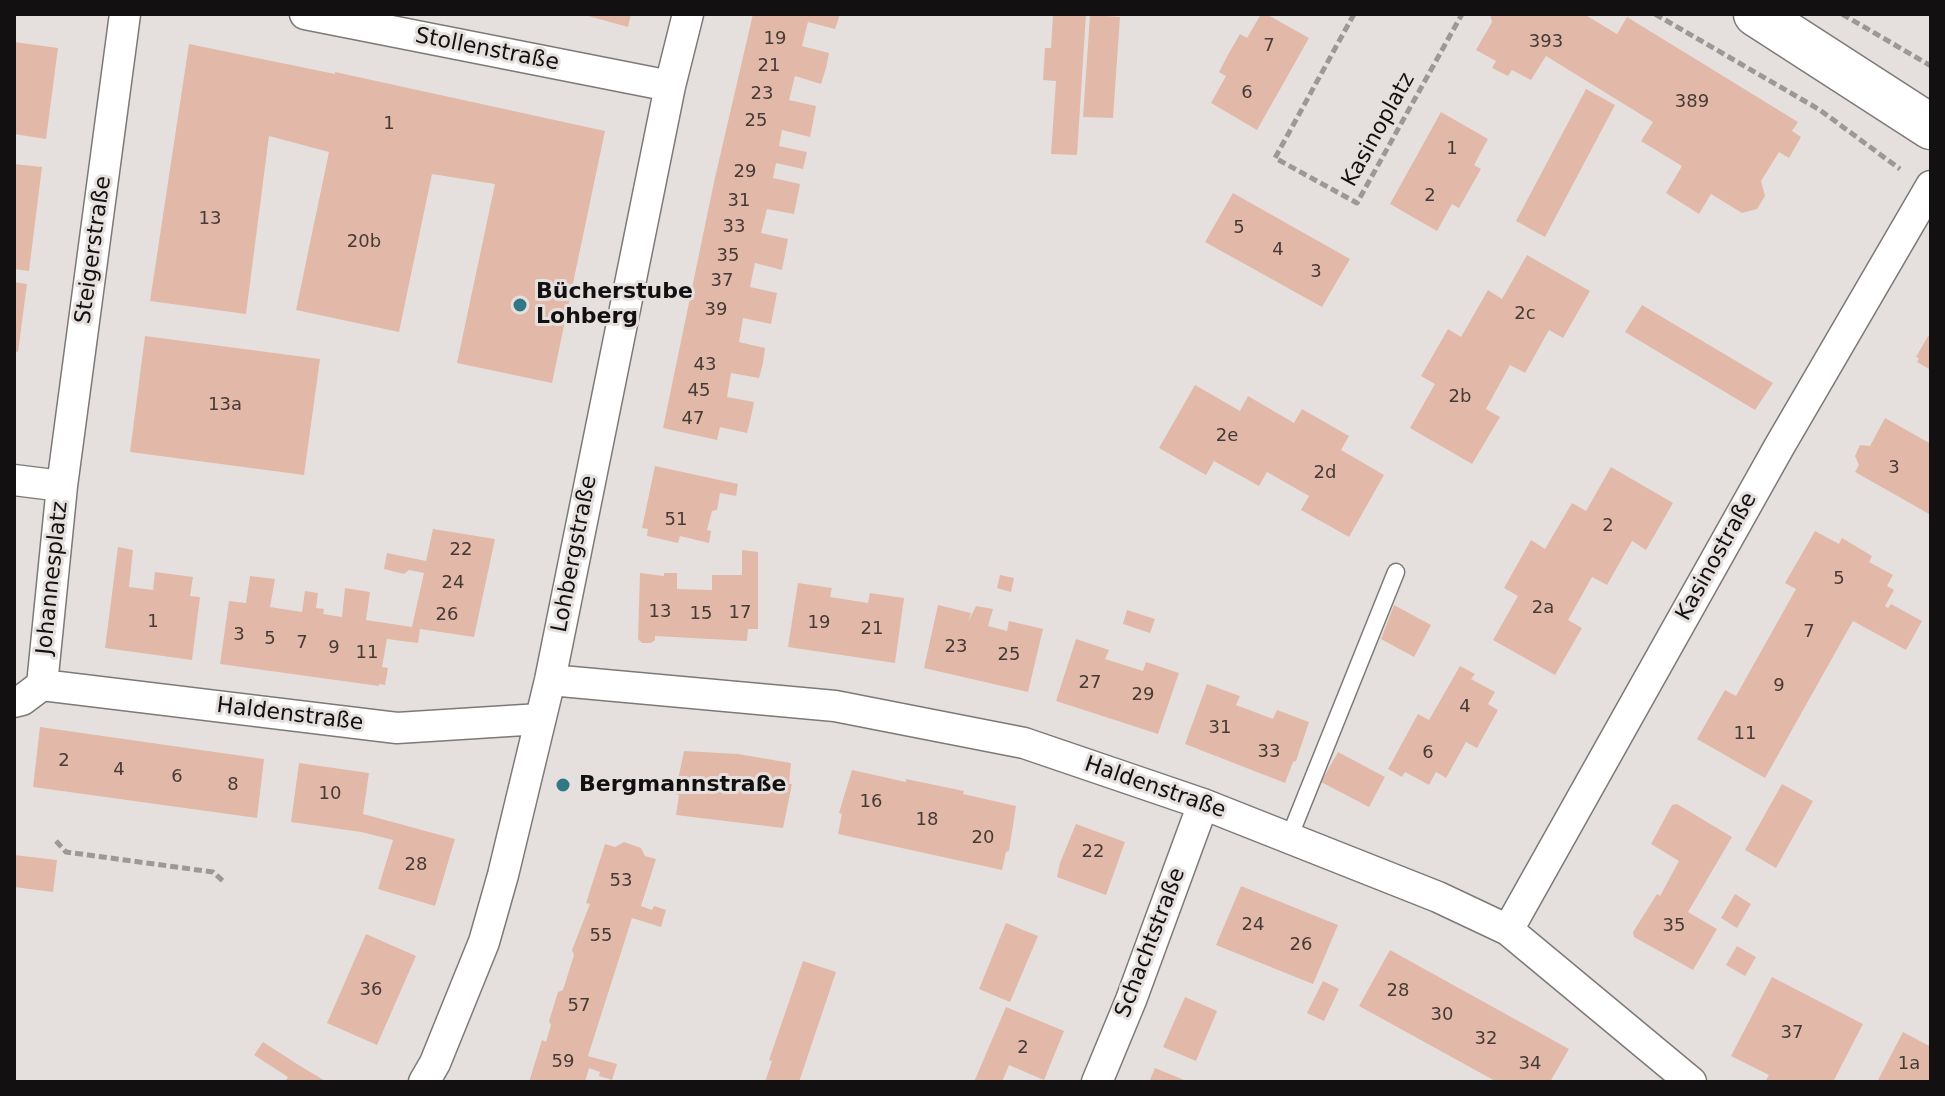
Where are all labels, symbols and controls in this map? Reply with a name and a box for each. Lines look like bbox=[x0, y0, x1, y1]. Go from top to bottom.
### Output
street label: Stollenstraße bbox=[413, 23, 561, 77]
house number: 19 bbox=[764, 28, 786, 50]
house number: 393 bbox=[1529, 31, 1563, 53]
house number: 7 bbox=[1263, 35, 1275, 57]
house number: 21 bbox=[758, 55, 780, 77]
street label: Kasinoplatz bbox=[1337, 68, 1421, 192]
house number: 6 bbox=[1241, 82, 1253, 104]
house number: 23 bbox=[751, 83, 773, 105]
house number: 389 bbox=[1675, 91, 1709, 113]
house number: 25 bbox=[745, 110, 767, 132]
house number: 1 bbox=[383, 113, 395, 135]
house number: 1 bbox=[1446, 138, 1458, 160]
house number: 29 bbox=[734, 161, 756, 183]
street label: Steigerstraße bbox=[71, 174, 117, 326]
house number: 2 bbox=[1424, 185, 1436, 207]
house number: 31 bbox=[728, 190, 750, 212]
house number: 13 bbox=[199, 208, 221, 230]
house number: 33 bbox=[723, 216, 745, 238]
house number: 5 bbox=[1233, 217, 1245, 239]
house number: 20b bbox=[347, 231, 381, 253]
house number: 4 bbox=[1272, 239, 1284, 261]
house number: 35 bbox=[717, 245, 739, 267]
house number: 3 bbox=[1310, 261, 1322, 283]
house number: 37 bbox=[711, 270, 733, 292]
place label: Bücherstube Lohberg bbox=[536, 279, 693, 330]
marker: Bücherstube Lohberg bbox=[511, 296, 529, 314]
house number: 39 bbox=[705, 299, 727, 321]
house number: 2c bbox=[1514, 303, 1536, 325]
house number: 43 bbox=[694, 354, 716, 376]
house number: 45 bbox=[688, 380, 710, 402]
house number: 2b bbox=[1449, 386, 1471, 408]
house number: 13a bbox=[208, 394, 242, 416]
house number: 47 bbox=[682, 408, 704, 430]
house number: 2e bbox=[1216, 425, 1238, 447]
house number: 3 bbox=[1888, 457, 1900, 479]
house number: 2d bbox=[1314, 462, 1336, 484]
street label: Lohbergstraße bbox=[547, 473, 603, 635]
street label: Kasinostraße bbox=[1671, 488, 1763, 626]
street label: Johannesplatz bbox=[32, 500, 74, 656]
house number: 51 bbox=[665, 509, 687, 531]
house number: 2 bbox=[1602, 515, 1614, 537]
house number: 22 bbox=[450, 539, 472, 561]
house number: 5 bbox=[1833, 568, 1845, 590]
house number: 24 bbox=[442, 572, 464, 594]
house number: 2a bbox=[1532, 597, 1554, 619]
house number: 13 bbox=[649, 601, 671, 623]
house number: 17 bbox=[729, 602, 751, 624]
house number: 15 bbox=[690, 603, 712, 625]
house number: 26 bbox=[436, 604, 458, 626]
house number: 1 bbox=[147, 611, 159, 633]
house number: 19 bbox=[808, 612, 830, 634]
house number: 21 bbox=[861, 618, 883, 640]
house number: 7 bbox=[1803, 621, 1815, 643]
house number: 3 bbox=[233, 624, 245, 646]
house number: 5 bbox=[264, 628, 276, 650]
house number: 7 bbox=[296, 632, 308, 654]
house number: 23 bbox=[945, 636, 967, 658]
house number: 9 bbox=[328, 637, 340, 659]
house number: 11 bbox=[356, 642, 378, 664]
house number: 25 bbox=[998, 644, 1020, 666]
house number: 27 bbox=[1079, 672, 1101, 694]
house number: 9 bbox=[1773, 675, 1785, 697]
house number: 29 bbox=[1132, 684, 1154, 706]
street label: Haldenstraße bbox=[215, 693, 365, 737]
house number: 4 bbox=[1459, 696, 1471, 718]
house number: 31 bbox=[1209, 717, 1231, 739]
house number: 11 bbox=[1734, 723, 1756, 745]
house number: 33 bbox=[1258, 741, 1280, 763]
house number: 6 bbox=[1422, 742, 1434, 764]
house number: 2 bbox=[58, 750, 70, 772]
street label: Haldenstraße bbox=[1081, 751, 1229, 825]
house number: 4 bbox=[113, 759, 125, 781]
house number: 6 bbox=[171, 766, 183, 788]
place label: Bergmannstraße bbox=[579, 772, 786, 798]
house number: 8 bbox=[227, 774, 239, 796]
marker: Bergmannstraße bbox=[554, 776, 572, 794]
house number: 10 bbox=[319, 783, 341, 805]
house number: 16 bbox=[860, 791, 882, 813]
house number: 18 bbox=[916, 809, 938, 831]
house number: 20 bbox=[972, 827, 994, 849]
house number: 22 bbox=[1082, 841, 1104, 863]
house number: 28 bbox=[405, 854, 427, 876]
street label: Schachtstraße bbox=[1110, 864, 1192, 1022]
house number: 53 bbox=[610, 870, 632, 892]
house number: 24 bbox=[1242, 914, 1264, 936]
house number: 35 bbox=[1663, 915, 1685, 937]
house number: 55 bbox=[590, 925, 612, 947]
house number: 26 bbox=[1290, 934, 1312, 956]
house number: 36 bbox=[360, 979, 382, 1001]
house number: 28 bbox=[1387, 980, 1409, 1002]
house number: 57 bbox=[568, 995, 590, 1017]
house number: 30 bbox=[1431, 1004, 1453, 1026]
house number: 37 bbox=[1781, 1022, 1803, 1044]
house number: 32 bbox=[1475, 1028, 1497, 1050]
house number: 2 bbox=[1017, 1037, 1029, 1059]
house number: 59 bbox=[552, 1051, 574, 1073]
house number: 34 bbox=[1519, 1053, 1541, 1075]
house number: 1a bbox=[1898, 1053, 1920, 1075]

